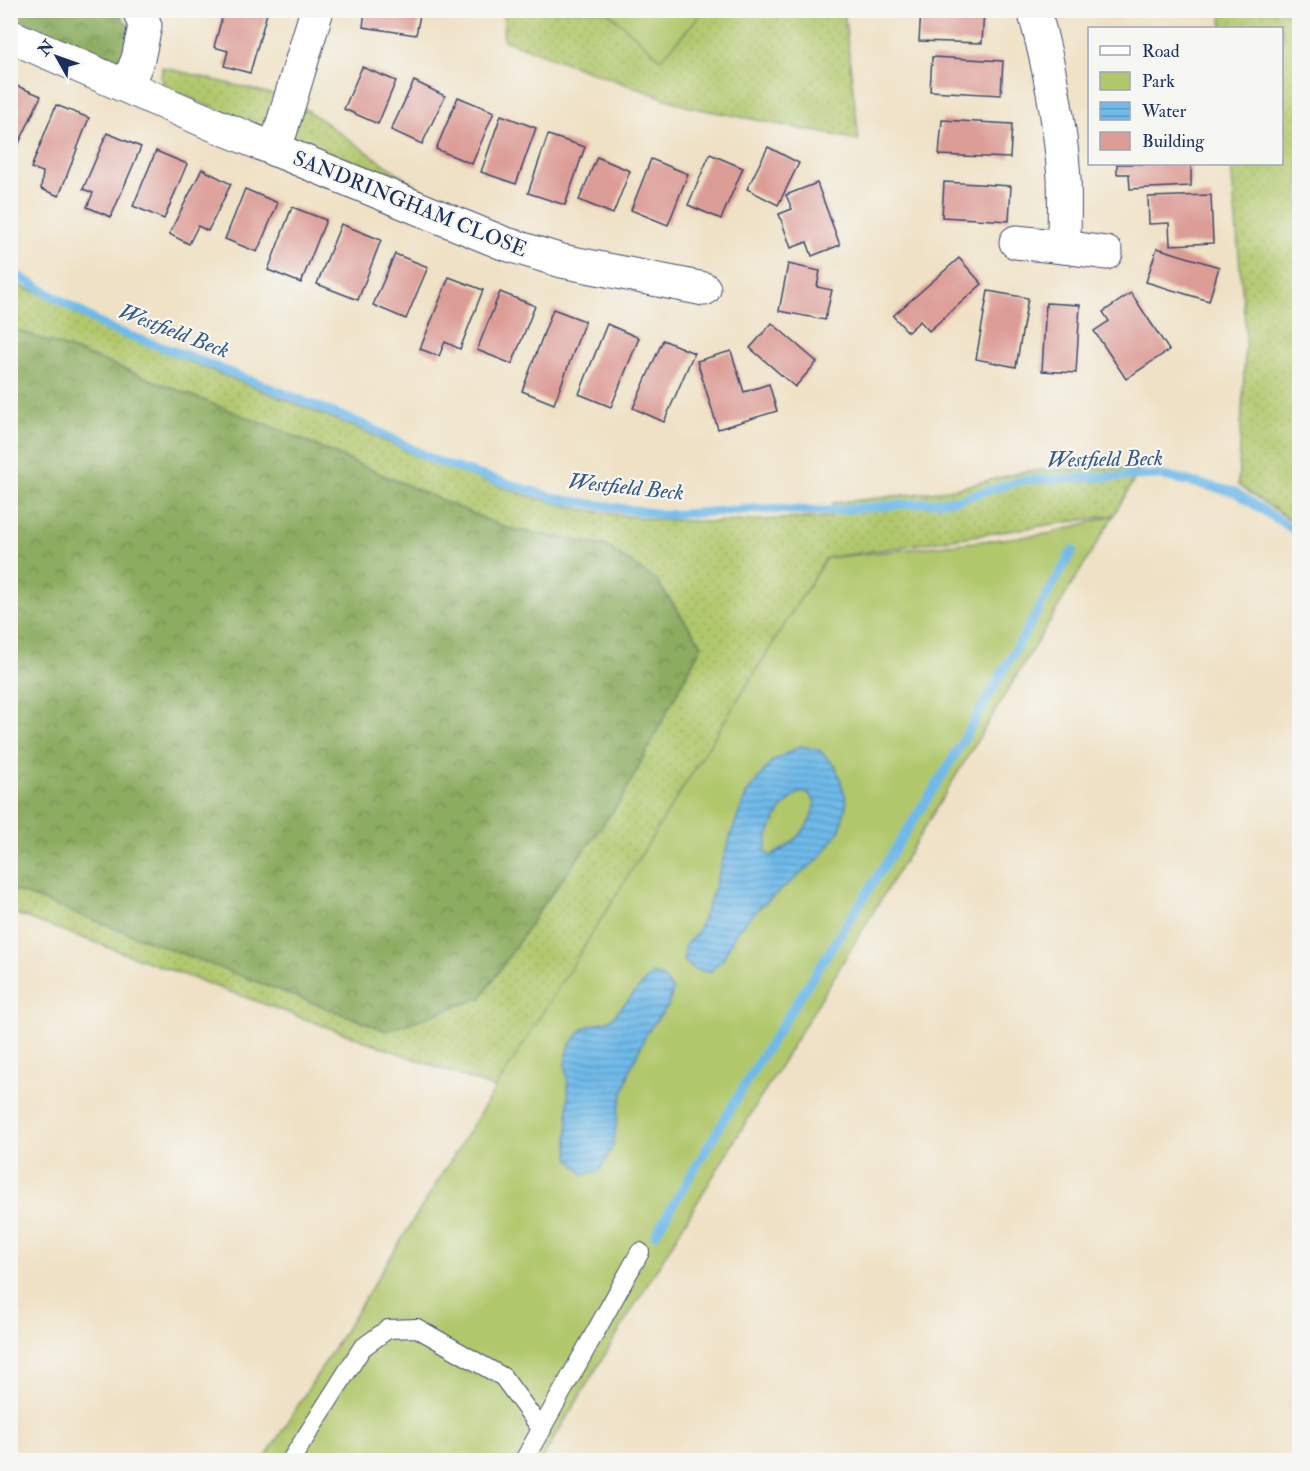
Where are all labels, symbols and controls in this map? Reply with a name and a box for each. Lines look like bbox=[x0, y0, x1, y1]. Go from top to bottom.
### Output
north arrow bbox=[27, 27, 87, 87]
legend bbox=[1088, 27, 1283, 165]
text: N bbox=[33, 36, 59, 61]
text: Road bbox=[1142, 40, 1180, 63]
text: Park bbox=[1142, 70, 1175, 93]
text: Water bbox=[1141, 100, 1186, 123]
text: Building bbox=[1142, 130, 1205, 153]
street label: SANDRINGHAM CLOSE bbox=[289, 145, 531, 263]
water label: Westfield Beck bbox=[115, 297, 233, 365]
water label: Westfield Beck bbox=[1047, 444, 1163, 474]
water label: Westfield Beck bbox=[567, 467, 685, 507]

